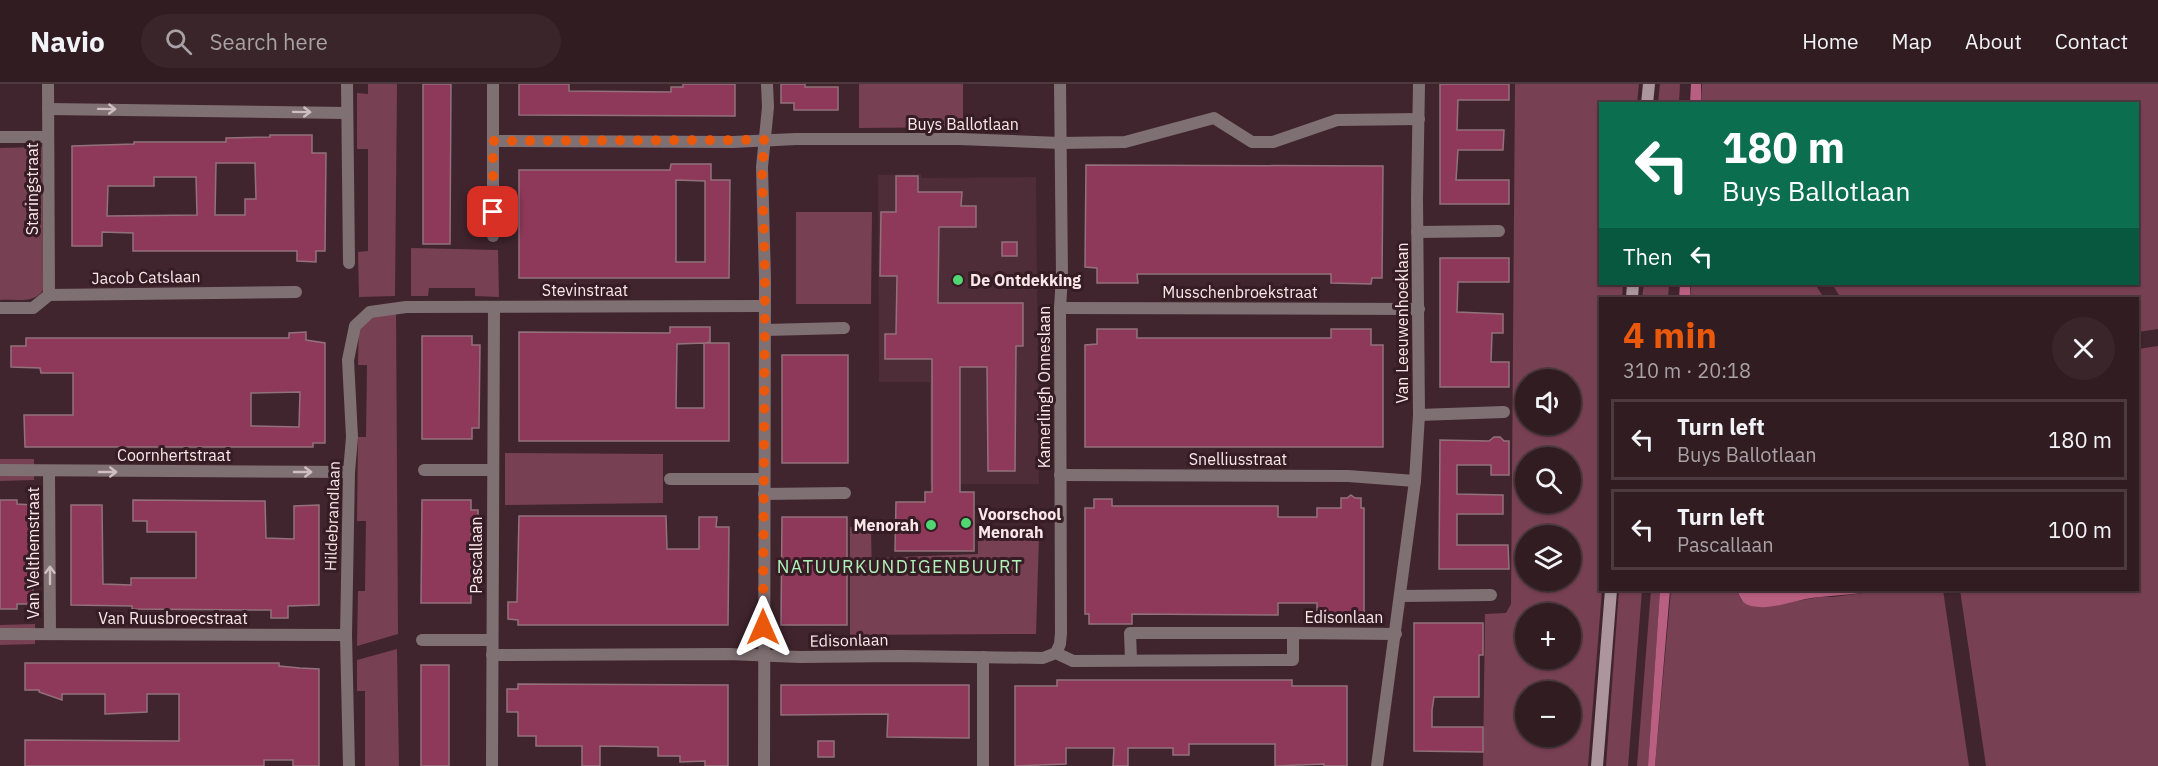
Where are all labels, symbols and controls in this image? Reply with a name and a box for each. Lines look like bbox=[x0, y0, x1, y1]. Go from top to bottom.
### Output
search box bbox=[141, 14, 561, 68]
text: Navio bbox=[30, 23, 105, 60]
icon: search bbox=[162, 25, 195, 58]
text: Search here bbox=[210, 27, 328, 56]
text: Home bbox=[1802, 27, 1859, 55]
text: Map bbox=[1892, 27, 1932, 55]
text: About bbox=[1965, 27, 2022, 55]
text: Contact bbox=[2055, 27, 2128, 55]
one-way arrow bbox=[96, 104, 116, 115]
one-way arrow bbox=[291, 106, 311, 118]
street label: Buys Ballotlaan bbox=[907, 114, 1019, 134]
text: 180 m bbox=[1722, 120, 1845, 175]
icon: left bbox=[1623, 126, 1701, 204]
street label: Staringstraat bbox=[22, 143, 42, 235]
text: Buys Ballotlaan bbox=[1722, 173, 1911, 208]
pin bbox=[467, 186, 518, 237]
icon: arrive bbox=[476, 195, 509, 228]
icon: left bbox=[1685, 240, 1718, 273]
street label: Van Leeuwenhoeklaan bbox=[1392, 242, 1412, 404]
text: Then bbox=[1623, 242, 1673, 271]
street label: Jacob Catslaan bbox=[91, 266, 201, 288]
place label: De Ontdekking bbox=[970, 270, 1081, 290]
marker: De Ontdekking bbox=[951, 273, 965, 287]
street label: Stevinstraat bbox=[542, 280, 628, 300]
street label: Musschenbroekstraat bbox=[1162, 282, 1318, 302]
street label: Kamerlingh Onneslaan bbox=[1034, 306, 1054, 468]
text: 4 min bbox=[1623, 311, 1717, 358]
button: close bbox=[2052, 317, 2115, 380]
text: 310 m · 20:18 bbox=[1623, 357, 1751, 384]
map controls bbox=[1515, 369, 1581, 747]
button: sound bbox=[1515, 369, 1581, 435]
text: Turn left bbox=[1677, 412, 1765, 441]
icon: left bbox=[1626, 423, 1659, 456]
text: 180 m bbox=[2048, 425, 2112, 454]
text: Buys Ballotlaan bbox=[1677, 441, 1817, 468]
street label: Coornhertstraat bbox=[117, 445, 231, 465]
button: search bbox=[1515, 447, 1581, 513]
street label: Snelliusstraat bbox=[1189, 449, 1287, 469]
street label: Hildebrandlaan bbox=[320, 461, 344, 571]
one-way arrow bbox=[97, 466, 117, 478]
one-way arrow bbox=[292, 466, 312, 478]
street label: Van Velthemstraat bbox=[23, 487, 43, 619]
text: Turn left bbox=[1677, 502, 1765, 531]
place label: Voorschool Menorah bbox=[978, 504, 1061, 542]
icon: left bbox=[1626, 513, 1659, 546]
place label: Menorah bbox=[853, 515, 919, 535]
text: 100 m bbox=[2048, 515, 2112, 544]
street label: Pascallaan bbox=[466, 516, 486, 594]
marker: Voorschool Menorah bbox=[959, 516, 973, 530]
marker: Menorah bbox=[924, 518, 938, 532]
button: layers bbox=[1515, 525, 1581, 591]
text: Pascallaan bbox=[1677, 531, 1774, 558]
district label: NATUURKUNDIGENBUURT bbox=[777, 555, 1023, 578]
one-way arrow bbox=[44, 566, 56, 586]
position arrow bbox=[731, 595, 795, 659]
button: + bbox=[1515, 603, 1581, 669]
street label: Edisonlaan bbox=[1305, 607, 1383, 627]
street label: Van Ruusbroecstraat bbox=[98, 608, 248, 628]
street label: Edisonlaan bbox=[809, 629, 889, 651]
button: − bbox=[1515, 681, 1581, 747]

